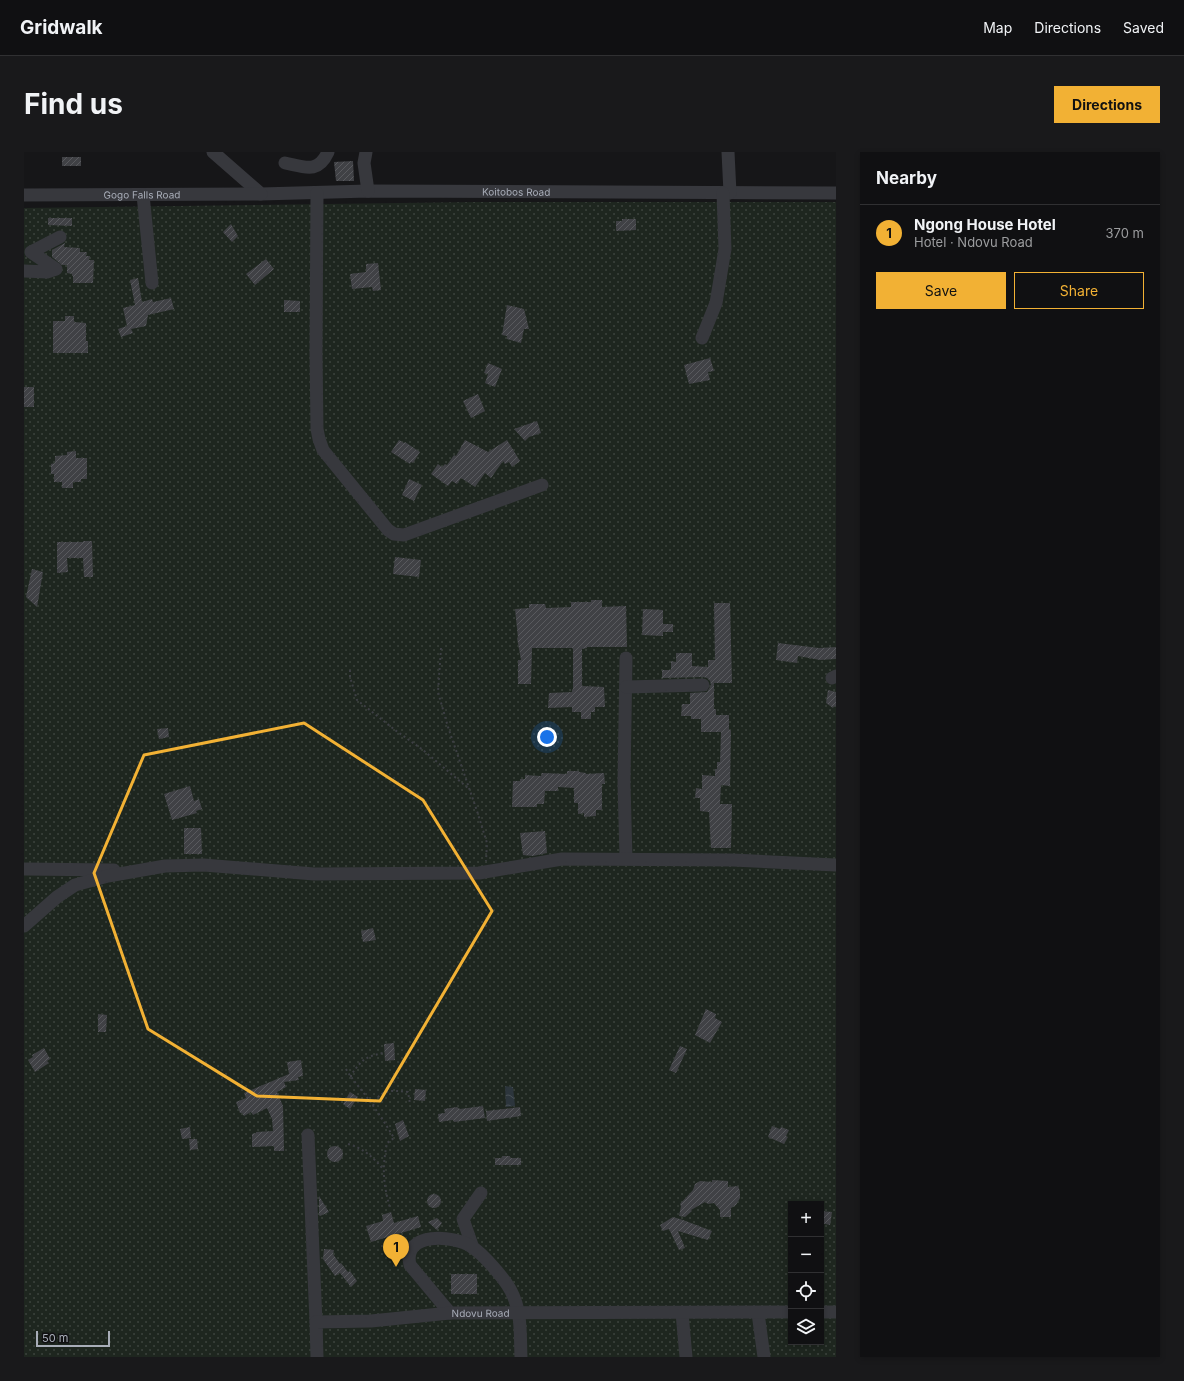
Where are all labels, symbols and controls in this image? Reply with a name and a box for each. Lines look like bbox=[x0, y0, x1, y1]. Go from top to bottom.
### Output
text: Gridwalk bbox=[20, 16, 103, 39]
text: Map bbox=[983, 19, 1012, 36]
text: Directions bbox=[1034, 19, 1101, 36]
text: Saved bbox=[1123, 19, 1164, 36]
button: Directions bbox=[1054, 86, 1160, 123]
text: Find us bbox=[24, 87, 123, 121]
text: Nearby bbox=[876, 168, 937, 188]
street label: Koitobos Road bbox=[482, 185, 550, 198]
street label: Gogo Falls Road bbox=[104, 188, 180, 201]
text: Ngong House Hotel bbox=[914, 215, 1056, 234]
text: 1 bbox=[886, 225, 892, 241]
text: 370 m bbox=[1106, 225, 1144, 241]
text: Hotel · Ndovu Road bbox=[914, 234, 1033, 250]
button: Save bbox=[876, 272, 1006, 309]
button: Share bbox=[1014, 272, 1144, 309]
your location bbox=[537, 727, 557, 747]
map controls bbox=[788, 1201, 824, 1345]
button: + bbox=[788, 1201, 824, 1237]
pin: 1 bbox=[383, 1234, 409, 1267]
button: − bbox=[788, 1237, 824, 1273]
button: locate bbox=[788, 1273, 824, 1309]
street label: Ndovu Road bbox=[452, 1307, 510, 1319]
button: layers bbox=[788, 1309, 824, 1345]
scale bar bbox=[36, 1329, 110, 1348]
text: 50 m bbox=[42, 1331, 68, 1345]

